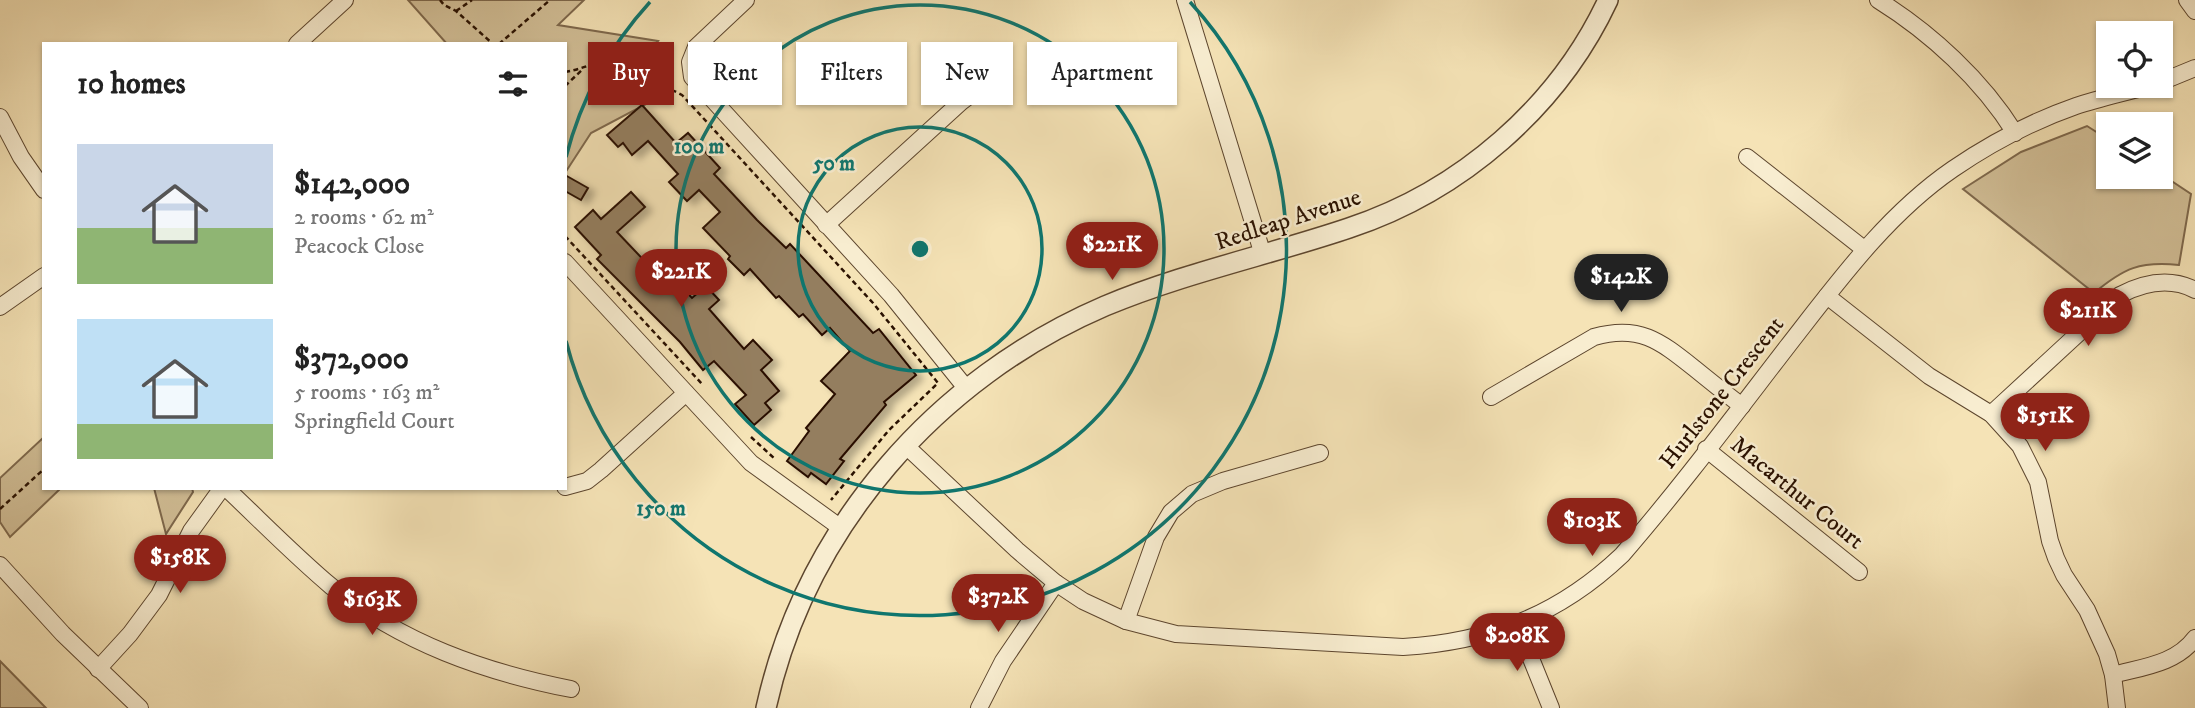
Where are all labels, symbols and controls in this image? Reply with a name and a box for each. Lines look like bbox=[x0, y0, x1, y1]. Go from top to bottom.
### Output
map controls bbox=[2096, 21, 2173, 189]
button: locate bbox=[2096, 21, 2173, 98]
chip: Buy bbox=[588, 42, 674, 105]
chip: Rent bbox=[688, 42, 782, 105]
chip: Filters bbox=[796, 42, 907, 105]
chip: New bbox=[921, 42, 1013, 105]
chip: Apartment bbox=[1027, 42, 1177, 105]
icon: filters bbox=[494, 65, 532, 103]
text: 10 homes bbox=[77, 66, 186, 103]
button: layers bbox=[2096, 112, 2173, 189]
text: 100 m bbox=[674, 134, 724, 160]
text: 50 m bbox=[812, 151, 855, 177]
text: $142,000 bbox=[294, 166, 410, 203]
icon: home bbox=[133, 172, 217, 256]
street label: Redleap Avenue bbox=[1211, 182, 1365, 258]
text: 2 rooms · 62 m² bbox=[294, 203, 434, 232]
pin: $221K bbox=[1063, 222, 1161, 282]
text: $221K bbox=[1082, 230, 1142, 259]
text: Peacock Close bbox=[294, 232, 424, 261]
centre of rings bbox=[908, 237, 932, 261]
pin: $221K bbox=[632, 250, 730, 309]
pin: $142K bbox=[1572, 254, 1670, 314]
text: $221K bbox=[651, 257, 711, 286]
text: $142K bbox=[1590, 262, 1652, 291]
pin: $211K bbox=[2039, 288, 2137, 348]
text: $211K bbox=[2060, 296, 2116, 325]
street label: Hurlstone Crescent bbox=[1653, 310, 1791, 475]
text: $372,000 bbox=[294, 341, 409, 378]
icon: home bbox=[133, 347, 217, 431]
text: 5 rooms · 163 m² bbox=[294, 378, 440, 407]
pin: $151K bbox=[1996, 393, 2094, 453]
text: $151K bbox=[2017, 401, 2073, 430]
text: Springfield Court bbox=[294, 407, 455, 436]
street label: Macarthur Court bbox=[1724, 430, 1870, 556]
text: 150 m bbox=[636, 496, 686, 522]
pin: $103K bbox=[1543, 498, 1641, 558]
text: $103K bbox=[1563, 506, 1621, 535]
pin: $158K bbox=[131, 536, 229, 595]
text: $158K bbox=[150, 543, 210, 572]
pin: $372K bbox=[949, 574, 1047, 634]
pin: $163K bbox=[323, 578, 421, 637]
text: $372K bbox=[968, 582, 1028, 611]
text: $163K bbox=[343, 585, 401, 614]
pin: $208K bbox=[1468, 614, 1566, 673]
text: $208K bbox=[1485, 621, 1549, 650]

